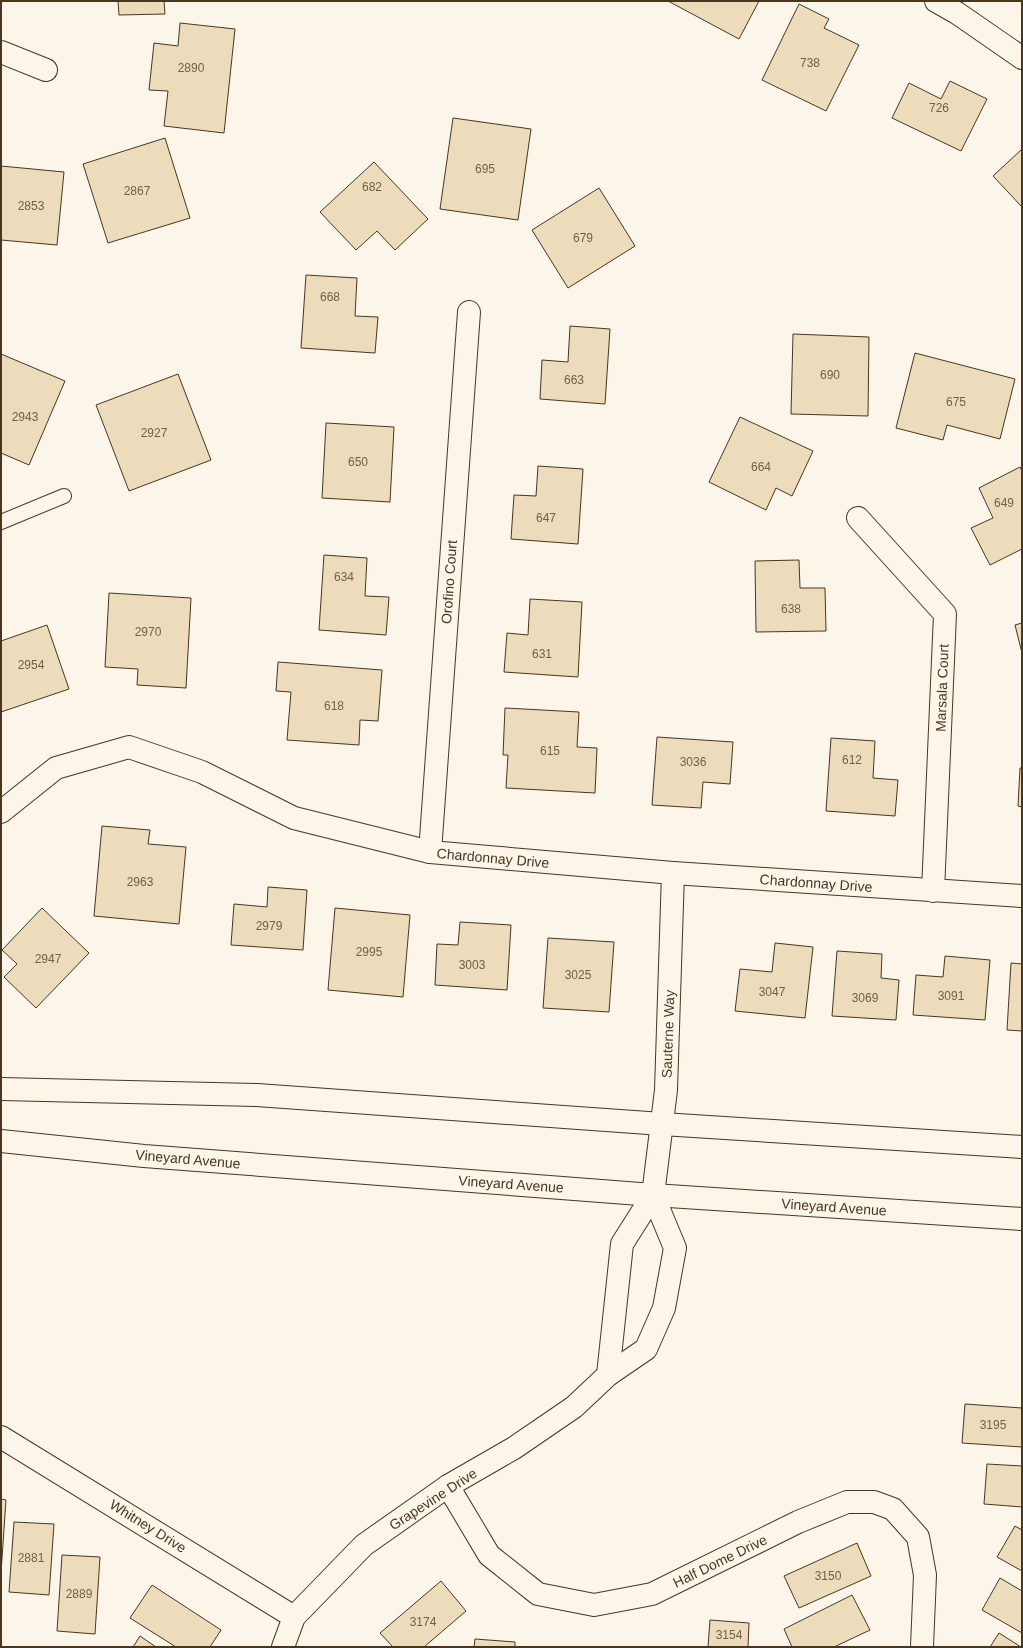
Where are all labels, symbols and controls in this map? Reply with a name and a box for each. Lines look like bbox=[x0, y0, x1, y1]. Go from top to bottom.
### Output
house number: 738 bbox=[800, 56, 820, 70]
house number: 2890 bbox=[178, 61, 205, 75]
house number: 726 bbox=[929, 101, 949, 115]
house number: 695 bbox=[475, 162, 495, 176]
house number: 682 bbox=[362, 180, 382, 194]
house number: 2867 bbox=[124, 184, 151, 198]
house number: 2853 bbox=[18, 199, 45, 213]
house number: 679 bbox=[573, 231, 593, 245]
house number: 668 bbox=[320, 290, 340, 304]
house number: 690 bbox=[820, 368, 840, 382]
house number: 663 bbox=[564, 373, 584, 387]
house number: 675 bbox=[946, 395, 966, 409]
house number: 2943 bbox=[12, 410, 39, 424]
house number: 2927 bbox=[141, 426, 168, 440]
house number: 650 bbox=[348, 455, 368, 469]
house number: 664 bbox=[751, 460, 771, 474]
house number: 649 bbox=[994, 496, 1014, 510]
house number: 647 bbox=[536, 511, 556, 525]
street label: Orofino Court bbox=[438, 539, 460, 624]
house number: 634 bbox=[334, 570, 354, 584]
house number: 638 bbox=[781, 602, 801, 616]
house number: 2970 bbox=[135, 625, 162, 639]
street label: Marsala Court bbox=[932, 644, 952, 732]
house number: 631 bbox=[532, 647, 552, 661]
house number: 2954 bbox=[18, 658, 45, 672]
house number: 618 bbox=[324, 699, 344, 713]
house number: 615 bbox=[540, 744, 560, 758]
house number: 612 bbox=[842, 753, 862, 767]
house number: 3036 bbox=[680, 755, 707, 769]
street label: Chardonnay Drive bbox=[436, 845, 550, 871]
street label: Chardonnay Drive bbox=[759, 871, 873, 895]
house number: 2963 bbox=[127, 875, 154, 889]
house number: 2979 bbox=[256, 919, 283, 933]
house number: 2995 bbox=[356, 945, 383, 959]
house number: 2947 bbox=[35, 952, 62, 966]
house number: 3003 bbox=[459, 958, 486, 972]
house number: 3025 bbox=[565, 968, 592, 982]
house number: 3047 bbox=[759, 985, 786, 999]
house number: 3091 bbox=[938, 989, 965, 1003]
street label: Sauterne Way bbox=[658, 990, 678, 1078]
house number: 3069 bbox=[852, 991, 879, 1005]
street label: Vineyard Avenue bbox=[135, 1146, 241, 1172]
street label: Vineyard Avenue bbox=[458, 1172, 564, 1196]
street label: Vineyard Avenue bbox=[781, 1195, 887, 1219]
house number: 3195 bbox=[980, 1418, 1007, 1432]
street label: Grapevine Drive bbox=[386, 1465, 480, 1533]
street label: Whitney Drive bbox=[107, 1496, 189, 1556]
street label: Half Dome Drive bbox=[670, 1531, 770, 1591]
house number: 2881 bbox=[18, 1551, 45, 1565]
house number: 3150 bbox=[815, 1569, 842, 1583]
house number: 2889 bbox=[66, 1587, 93, 1601]
house number: 3174 bbox=[410, 1615, 437, 1629]
house number: 3154 bbox=[716, 1628, 743, 1642]

